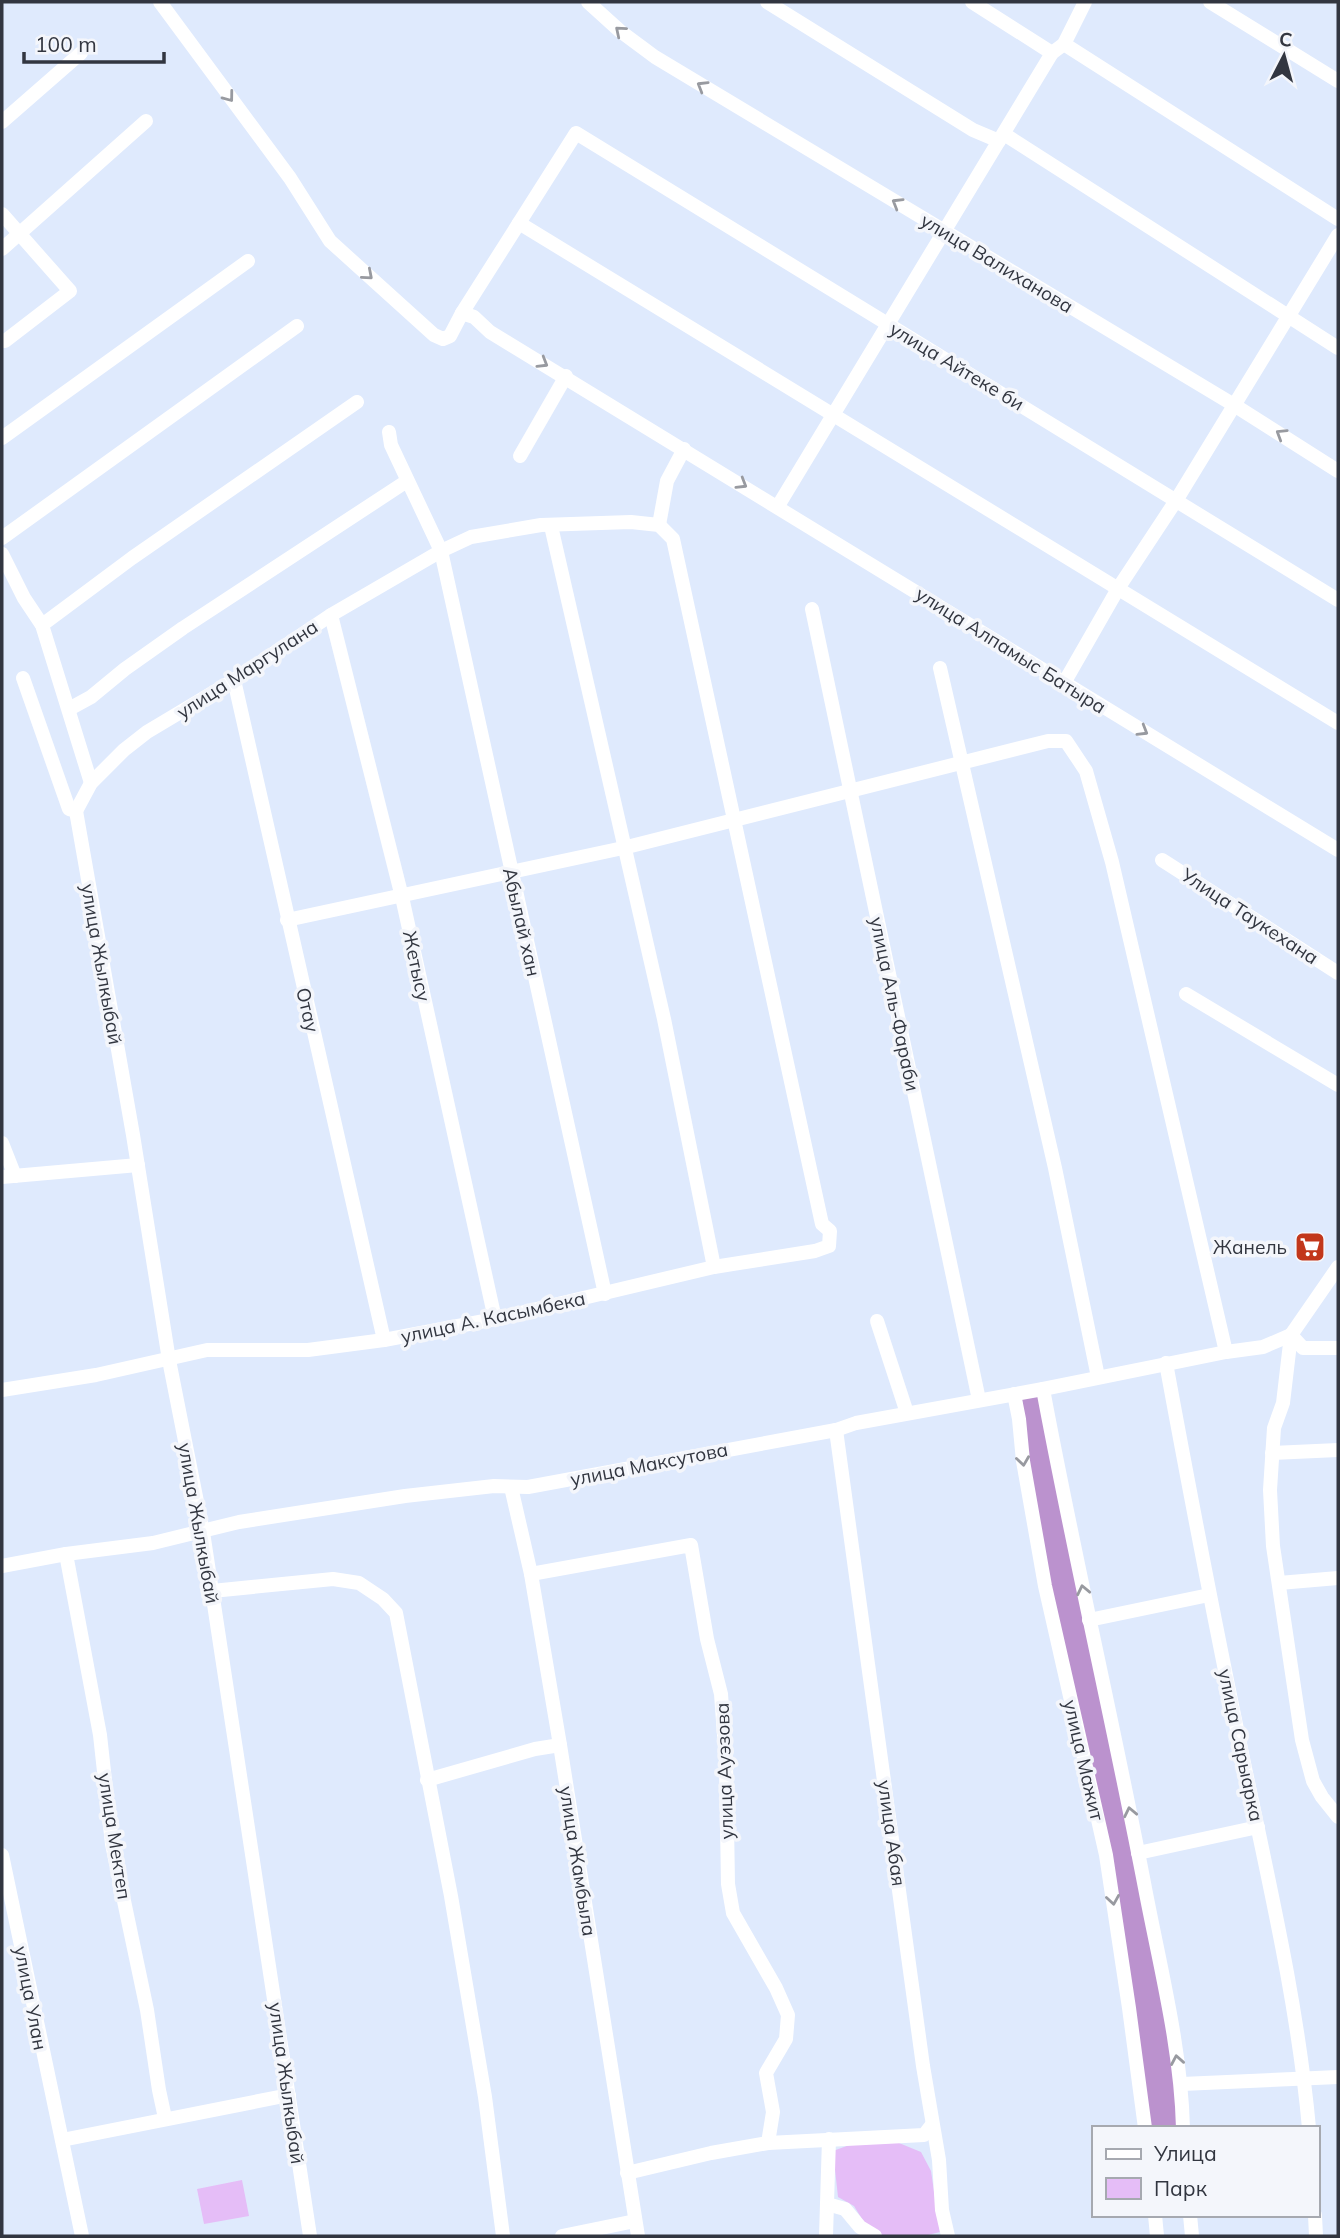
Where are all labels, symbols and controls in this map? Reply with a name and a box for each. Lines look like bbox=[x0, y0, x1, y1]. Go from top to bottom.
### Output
scale bar bbox=[24, 21, 164, 65]
north arrow bbox=[1249, 21, 1319, 91]
text: С bbox=[1278, 26, 1294, 52]
one-way arrow bbox=[616, 27, 629, 39]
text: 100 m bbox=[35, 31, 97, 57]
one-way arrow bbox=[697, 81, 710, 94]
one-way arrow bbox=[221, 89, 234, 101]
one-way arrow bbox=[891, 199, 904, 212]
street label: улица Валиханова bbox=[916, 208, 1078, 318]
one-way arrow bbox=[360, 267, 373, 279]
street label: улица Айтеке би bbox=[885, 316, 1029, 416]
one-way arrow bbox=[536, 355, 549, 368]
one-way arrow bbox=[1275, 430, 1288, 443]
one-way arrow bbox=[735, 476, 748, 489]
street label: улица Алпамыс Батыра bbox=[911, 581, 1111, 719]
street label: улица Маргулана bbox=[172, 614, 322, 724]
one-way arrow bbox=[1135, 723, 1148, 736]
street label: Улица Таукехана bbox=[1176, 862, 1323, 969]
street label: Абылай хан bbox=[498, 865, 546, 979]
street label: улица Жылкыбай bbox=[76, 882, 128, 1046]
street label: улица Аль-Фараби bbox=[865, 915, 925, 1093]
street label: Жетысу bbox=[398, 928, 436, 1004]
street label: Отау bbox=[291, 985, 325, 1035]
supermarket icon: Жанель bbox=[1293, 1230, 1327, 1264]
place label: Жанель bbox=[1213, 1235, 1287, 1259]
street label: улица А. Касымбека bbox=[399, 1286, 587, 1348]
street label: улица Максутова bbox=[568, 1437, 730, 1491]
street label: улица Жылкыбай bbox=[173, 1441, 225, 1605]
one-way arrow bbox=[1016, 1455, 1031, 1467]
one-way arrow bbox=[1076, 1584, 1091, 1596]
street label: улица Сарыарка bbox=[1213, 1666, 1269, 1824]
street label: улица Мажит bbox=[1058, 1697, 1110, 1823]
street label: улица Ауэзова bbox=[710, 1702, 738, 1840]
street label: улица Мектеп bbox=[93, 1771, 137, 1901]
street label: улица Абая bbox=[873, 1778, 911, 1888]
street label: улица Жамбыла bbox=[554, 1784, 602, 1938]
one-way arrow bbox=[1123, 1806, 1138, 1818]
one-way arrow bbox=[1105, 1894, 1120, 1906]
street label: улица Улан bbox=[9, 1944, 53, 2052]
street label: улица Жылкыбай bbox=[264, 2001, 310, 2165]
one-way arrow bbox=[1170, 2054, 1185, 2066]
legend bbox=[1092, 2126, 1319, 2217]
text: Улица bbox=[1153, 2140, 1217, 2166]
text: Парк bbox=[1154, 2175, 1208, 2201]

